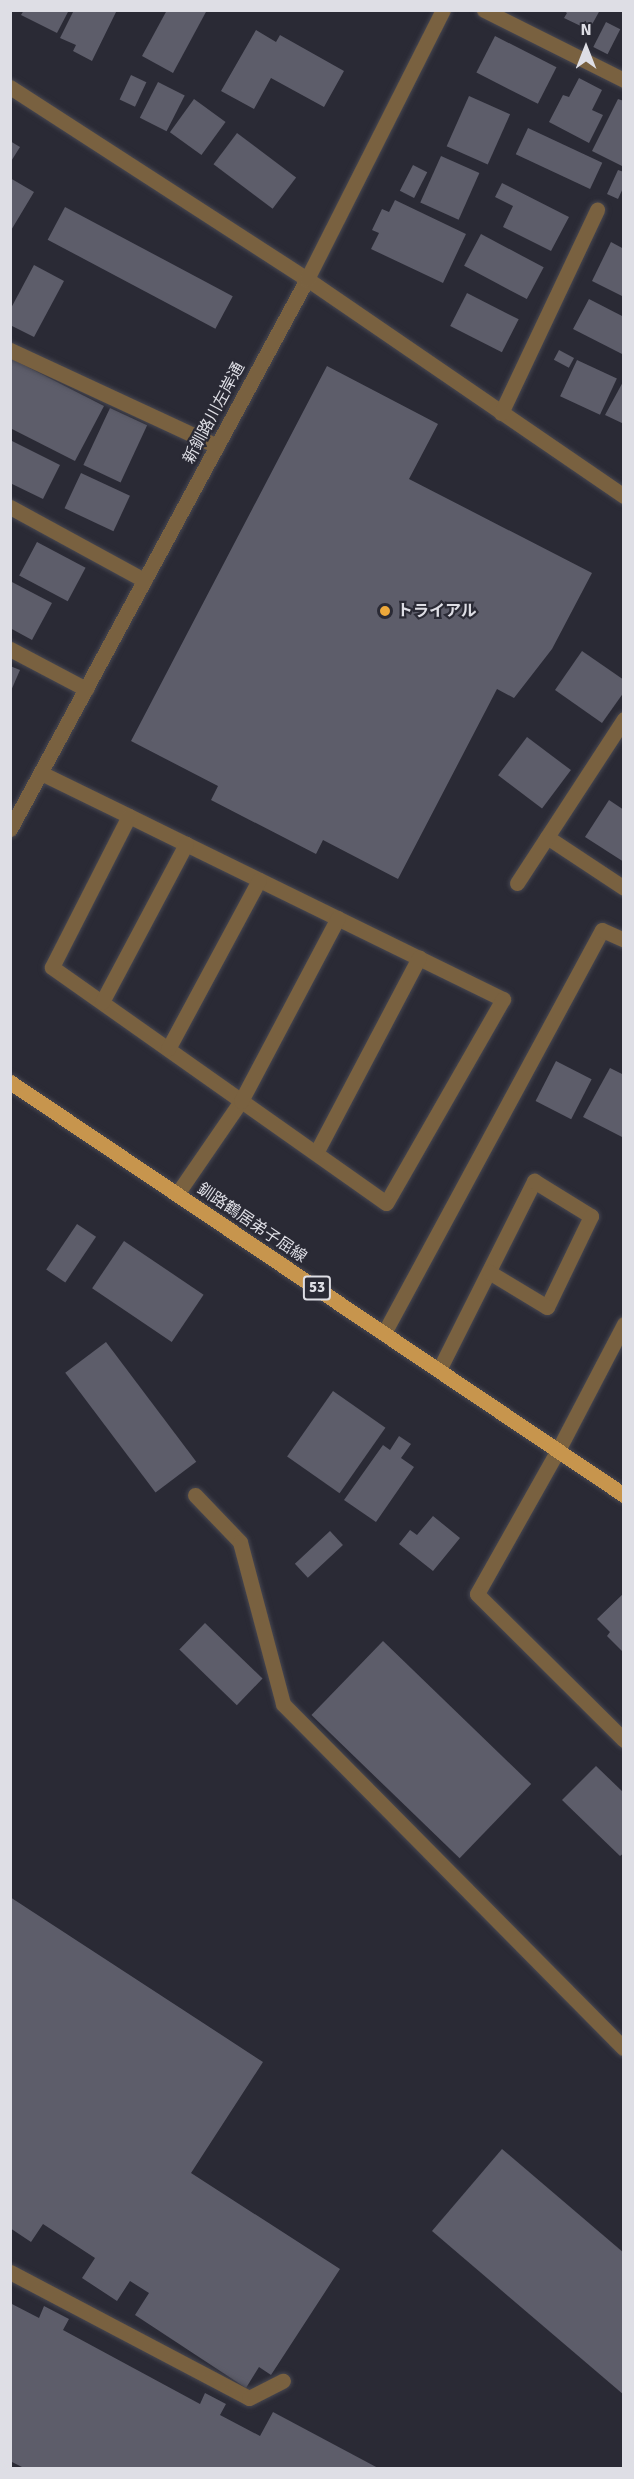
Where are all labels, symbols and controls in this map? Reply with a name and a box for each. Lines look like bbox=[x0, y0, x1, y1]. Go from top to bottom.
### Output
north arrow bbox=[556, 18, 616, 78]
text: N bbox=[580, 20, 592, 40]
street label: 新釧路川左岸通 bbox=[179, 359, 249, 467]
place label: トライアル bbox=[397, 601, 477, 621]
marker: トライアル bbox=[378, 604, 392, 618]
street label: 釧路鶴居弟子屈線 bbox=[194, 1179, 310, 1267]
road number: 53 bbox=[302, 1276, 332, 1300]

